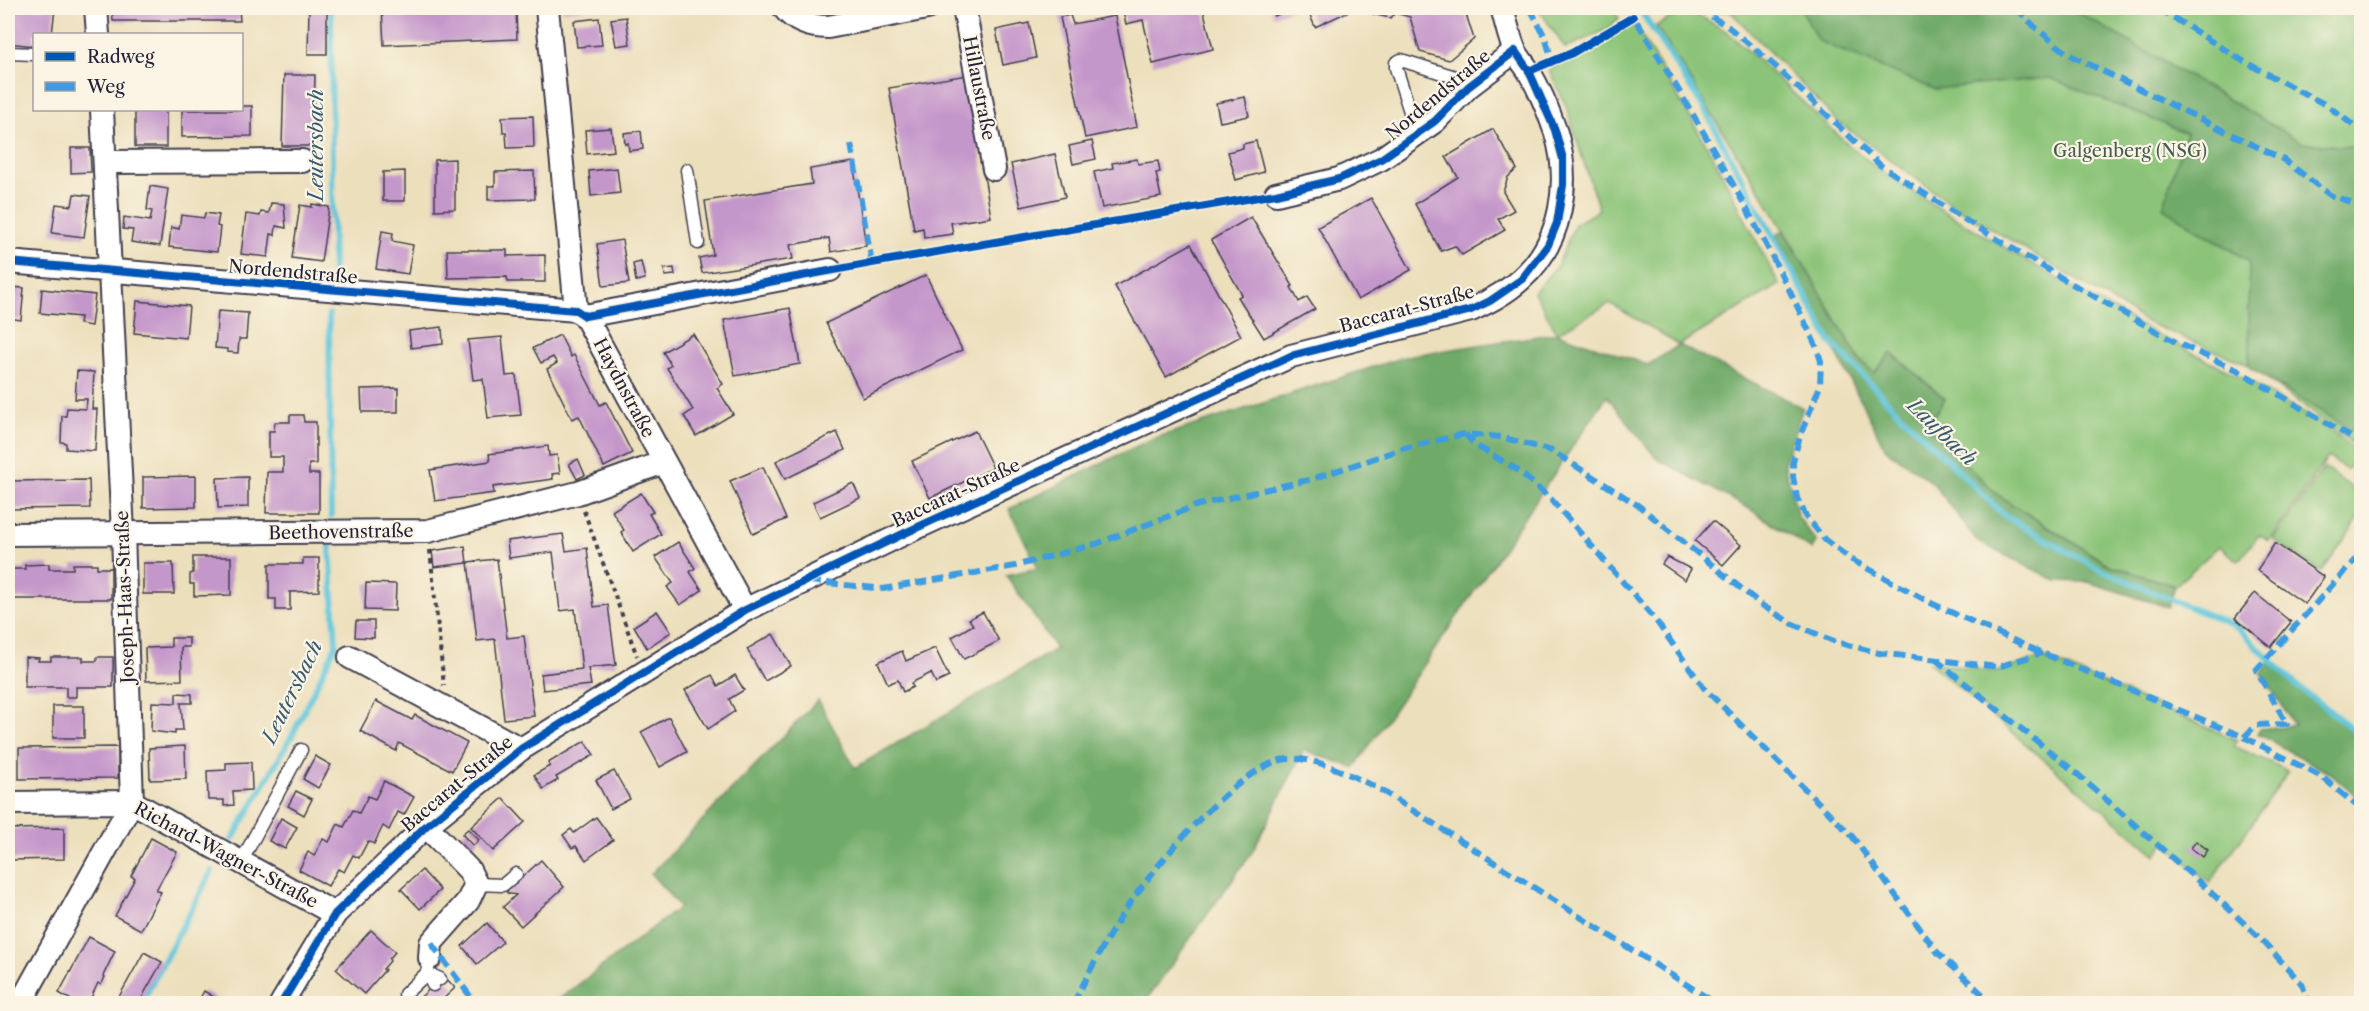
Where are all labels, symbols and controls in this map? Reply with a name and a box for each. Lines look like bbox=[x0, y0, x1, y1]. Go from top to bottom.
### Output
legend bbox=[33, 33, 243, 111]
street label: Hillaustraße bbox=[958, 34, 1000, 142]
street label: Nordendstraße bbox=[1381, 45, 1495, 145]
text: Radweg bbox=[87, 46, 155, 68]
text: Weg bbox=[86, 76, 125, 98]
water label: Leutersbach bbox=[304, 89, 328, 203]
park label: Galgenberg (NSG) bbox=[2053, 140, 2207, 162]
street label: Nordendstraße bbox=[227, 255, 359, 289]
street label: Baccarat-Straße bbox=[1337, 280, 1477, 338]
street label: Haydnstraße bbox=[589, 334, 659, 442]
water label: Laufbach bbox=[1901, 392, 1982, 471]
street label: Baccarat-Straße bbox=[888, 454, 1024, 532]
street label: Joseph-Haas-Straße bbox=[111, 510, 139, 687]
street label: Beethovenstraße bbox=[268, 520, 414, 544]
water label: Leutersbach bbox=[256, 636, 327, 749]
street label: Baccarat-Straße bbox=[397, 731, 517, 837]
street label: Richard-Wagner-Straße bbox=[130, 797, 322, 913]

